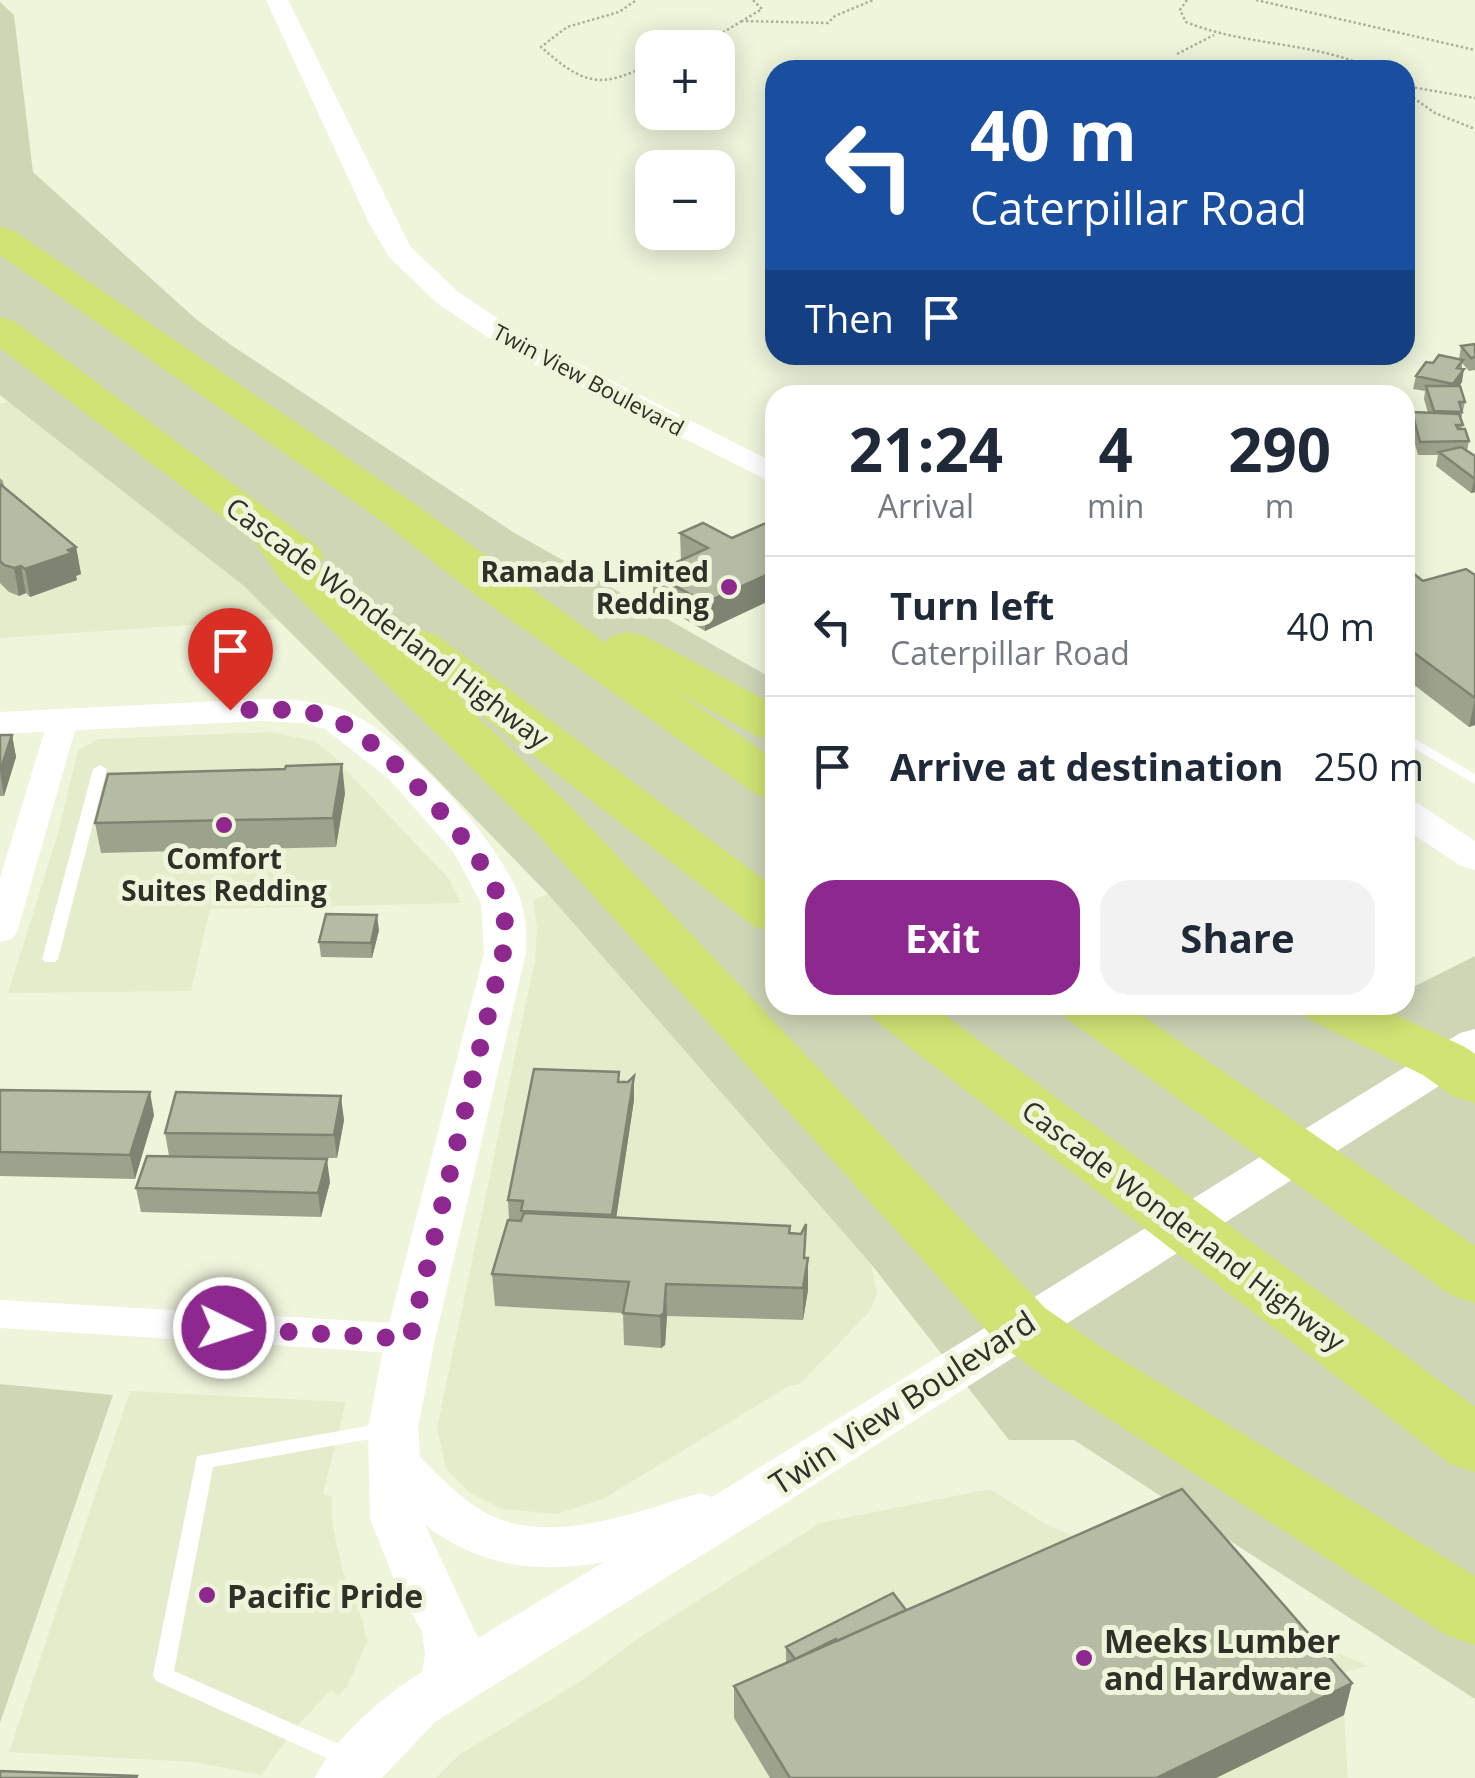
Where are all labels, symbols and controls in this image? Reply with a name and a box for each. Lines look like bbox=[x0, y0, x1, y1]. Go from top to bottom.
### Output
map controls bbox=[635, 30, 735, 250]
button: + bbox=[635, 30, 735, 130]
text: 40 m bbox=[970, 86, 1137, 182]
icon: left bbox=[805, 100, 935, 230]
button: − bbox=[635, 150, 735, 250]
text: Caterpillar Road bbox=[970, 177, 1307, 238]
icon: arrive bbox=[914, 290, 969, 345]
text: Then bbox=[805, 292, 894, 344]
street label: Twin View Boulevard bbox=[488, 316, 690, 442]
text: 21:24 bbox=[849, 408, 1003, 490]
text: 4 bbox=[1099, 408, 1133, 490]
text: 290 bbox=[1228, 408, 1331, 490]
text: Arrival bbox=[878, 484, 974, 527]
text: min bbox=[1087, 484, 1144, 527]
text: m bbox=[1265, 484, 1294, 527]
street label: Cascade Wonderland Highway bbox=[219, 488, 558, 757]
place label: Ramada Limited Redding bbox=[480, 552, 709, 622]
marker: Ramada Limited Redding bbox=[718, 576, 740, 598]
text: Turn left bbox=[890, 579, 1054, 631]
icon: left bbox=[805, 599, 860, 654]
text: 40 m bbox=[1286, 600, 1375, 652]
pin bbox=[188, 608, 273, 711]
icon: arrive bbox=[203, 623, 258, 678]
text: Caterpillar Road bbox=[890, 631, 1130, 674]
icon: arrive bbox=[805, 739, 860, 794]
text: Arrive at destination bbox=[890, 740, 1284, 792]
text: 250 m bbox=[1314, 740, 1424, 792]
marker: Comfort Suites Redding bbox=[213, 814, 235, 836]
place label: Comfort Suites Redding bbox=[121, 839, 327, 909]
button: Exit bbox=[805, 880, 1080, 995]
button: Share bbox=[1100, 880, 1375, 995]
street label: Cascade Wonderland Highway bbox=[1015, 1091, 1354, 1360]
position arrow bbox=[172, 1276, 276, 1380]
street label: Twin View Boulevard bbox=[761, 1300, 1043, 1504]
place label: Pacific Pride bbox=[227, 1574, 423, 1617]
marker: Pacific Pride bbox=[196, 1584, 218, 1606]
place label: Meeks Lumber and Hardware bbox=[1104, 1619, 1340, 1699]
marker: Meeks Lumber and Hardware bbox=[1073, 1647, 1095, 1669]

